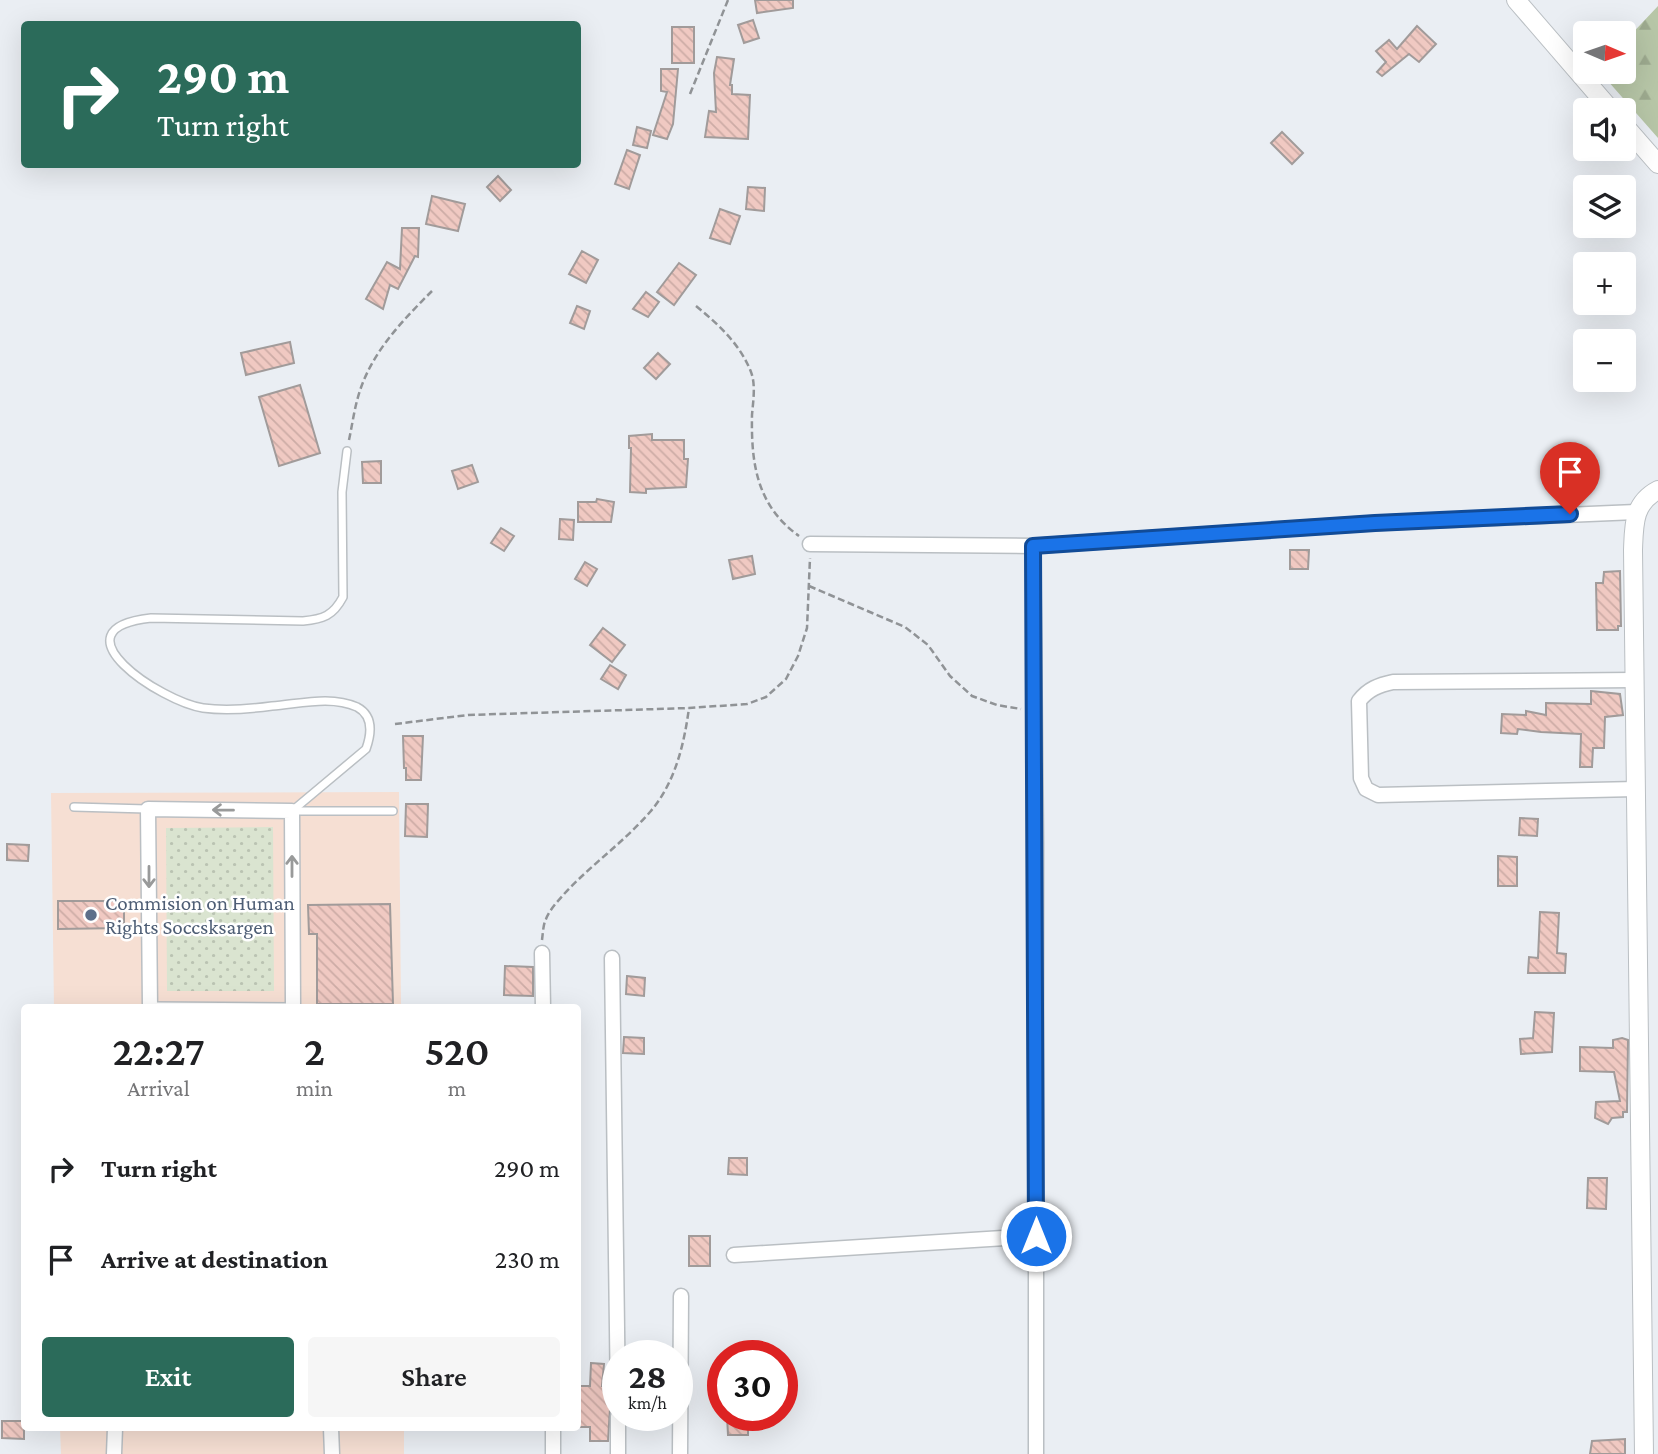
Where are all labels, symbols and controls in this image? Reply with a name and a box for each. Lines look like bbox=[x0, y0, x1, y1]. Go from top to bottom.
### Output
north arrow bbox=[1573, 21, 1636, 84]
map controls bbox=[1573, 21, 1636, 392]
icon: right bbox=[42, 49, 133, 140]
text: 290 m bbox=[157, 49, 289, 104]
button: sound bbox=[1573, 98, 1636, 161]
text: Turn right bbox=[157, 107, 289, 143]
button: layers bbox=[1573, 175, 1636, 238]
button: + bbox=[1573, 252, 1636, 315]
button: − bbox=[1573, 329, 1636, 392]
pin bbox=[1540, 442, 1600, 514]
icon: arrive bbox=[1551, 453, 1589, 491]
one-way arrow bbox=[212, 803, 235, 817]
one-way arrow bbox=[285, 855, 299, 878]
one-way arrow bbox=[142, 865, 156, 888]
place label: Commision on Human Rights Soccsksargen bbox=[105, 891, 295, 939]
marker: Commision on Human Rights Soccsksargen bbox=[83, 907, 99, 923]
text: 22:27 bbox=[112, 1027, 205, 1074]
text: 2 bbox=[304, 1027, 325, 1074]
text: 520 bbox=[424, 1027, 489, 1074]
text: Arrival bbox=[127, 1075, 190, 1101]
text: min bbox=[296, 1075, 333, 1101]
text: m bbox=[448, 1075, 466, 1101]
icon: right bbox=[42, 1150, 80, 1188]
text: Turn right bbox=[101, 1154, 217, 1183]
text: 290 m bbox=[494, 1154, 560, 1183]
position arrow bbox=[999, 1199, 1073, 1273]
icon: arrive bbox=[42, 1241, 80, 1279]
text: Arrive at destination bbox=[101, 1245, 328, 1274]
text: 230 m bbox=[495, 1245, 560, 1274]
button: Exit bbox=[42, 1337, 294, 1417]
button: Share bbox=[308, 1337, 560, 1417]
speed limit sign: 30 bbox=[707, 1340, 798, 1431]
text: 28 bbox=[628, 1357, 667, 1396]
text: km/h bbox=[628, 1393, 667, 1413]

